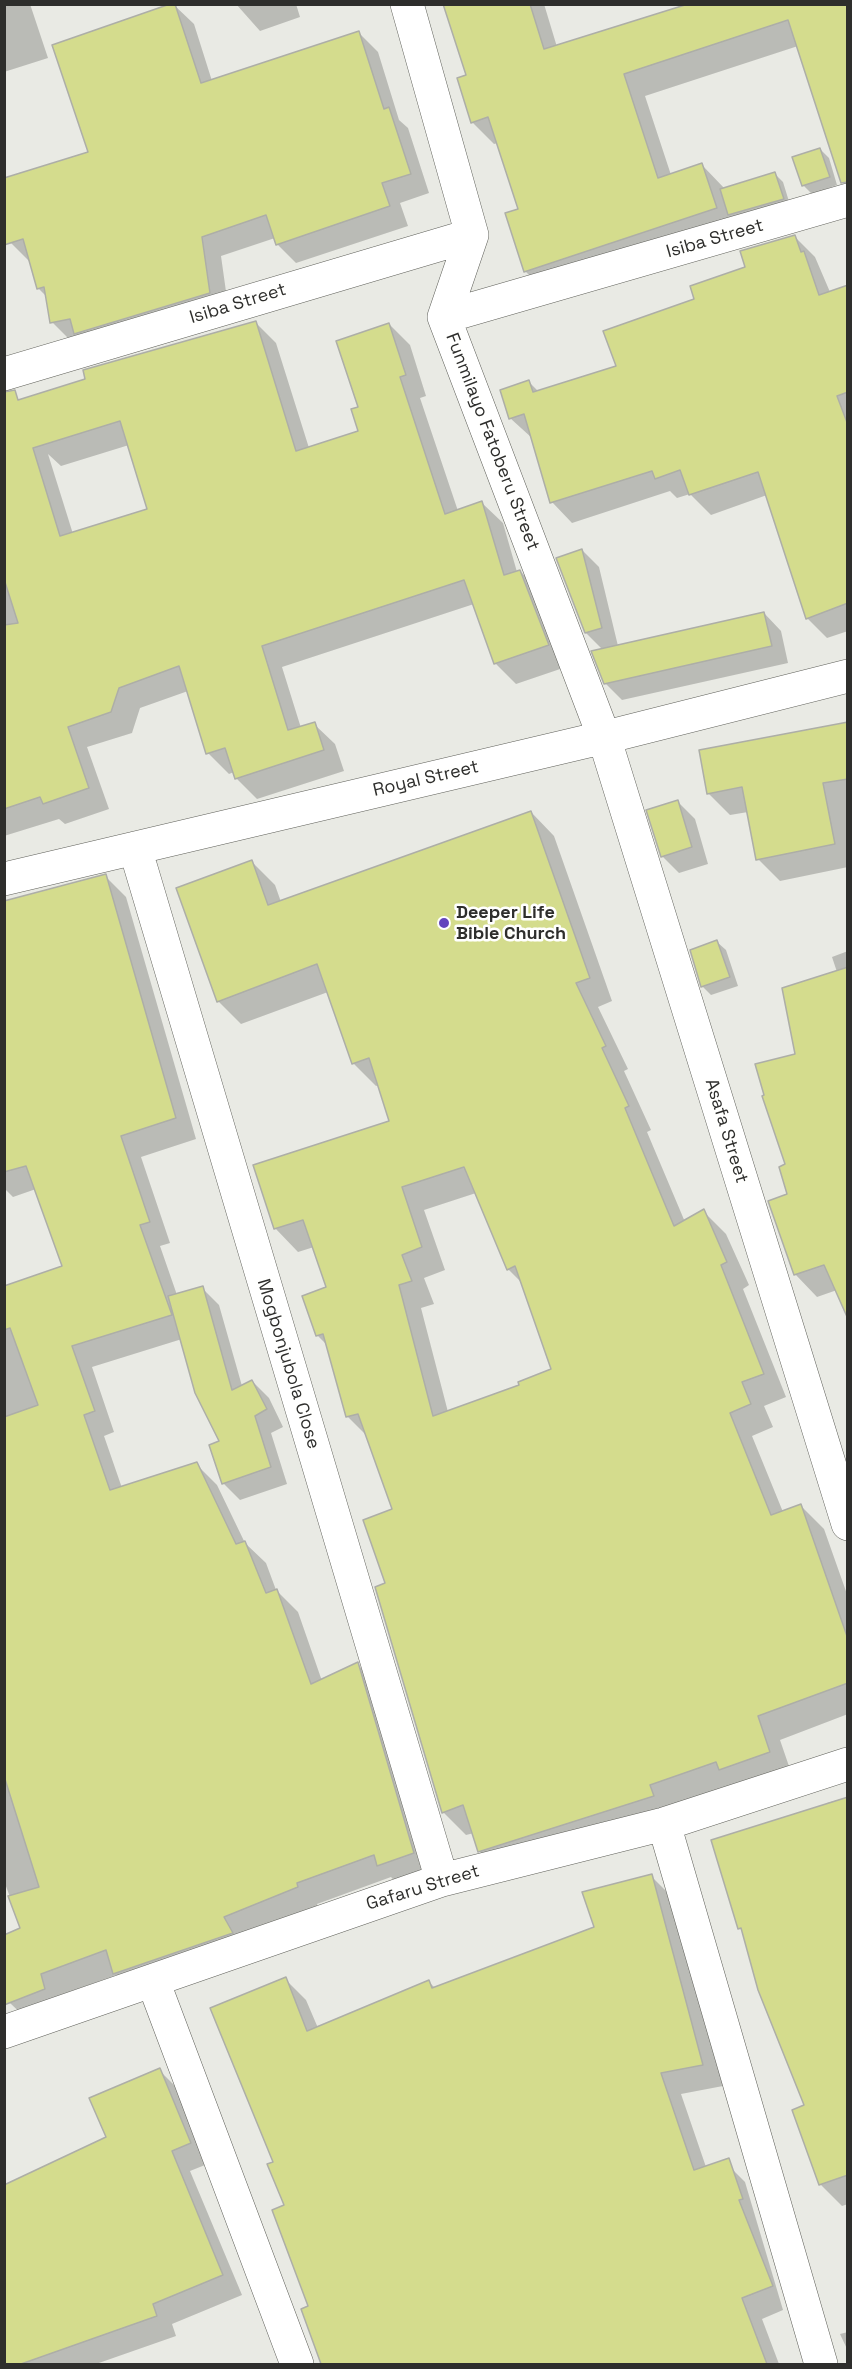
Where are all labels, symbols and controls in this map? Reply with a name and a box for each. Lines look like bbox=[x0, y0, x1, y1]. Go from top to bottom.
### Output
street label: Isiba Street bbox=[664, 215, 766, 263]
street label: Isiba Street bbox=[187, 279, 289, 329]
street label: Funmilayo Fatoberu Street bbox=[441, 330, 543, 554]
street label: Royal Street bbox=[371, 756, 481, 802]
place label: Deeper Life Bible Church bbox=[456, 902, 566, 944]
marker: Deeper Life Bible Church bbox=[437, 916, 451, 930]
street label: Asafa Street bbox=[700, 1076, 752, 1186]
street label: Mogbonjubola Close bbox=[252, 1276, 324, 1452]
street label: Gafaru Street bbox=[364, 1861, 482, 1915]

